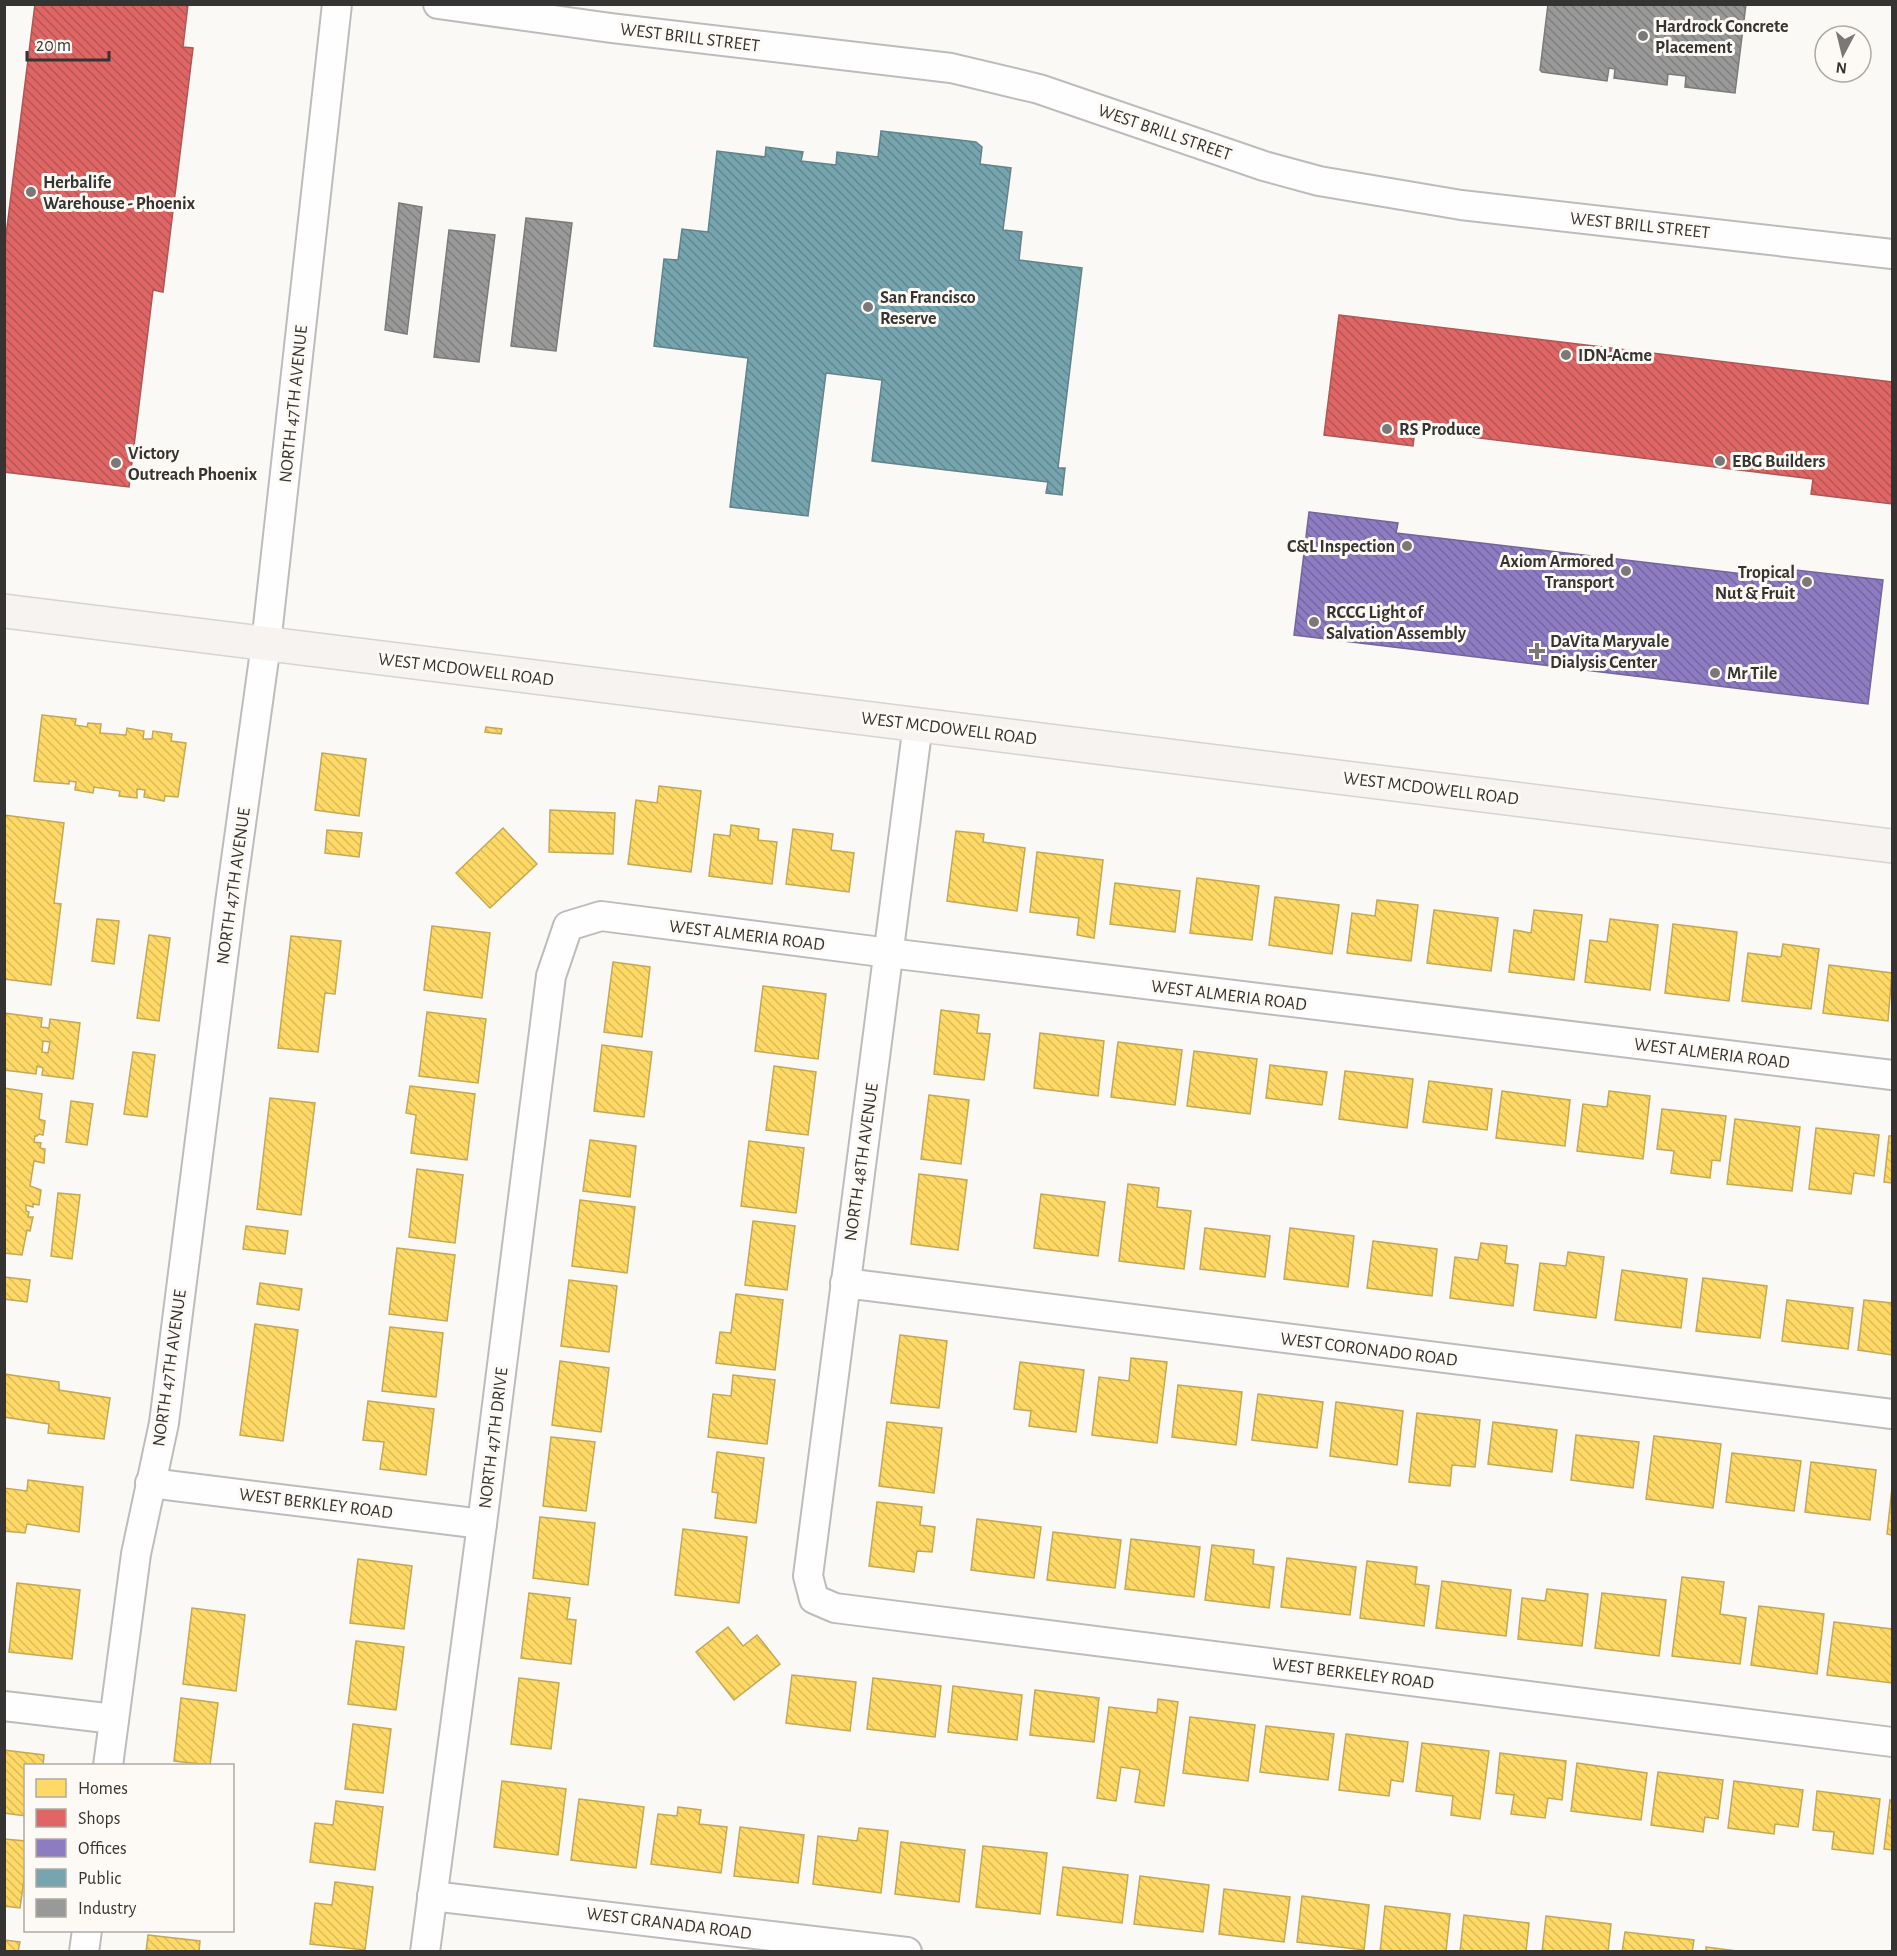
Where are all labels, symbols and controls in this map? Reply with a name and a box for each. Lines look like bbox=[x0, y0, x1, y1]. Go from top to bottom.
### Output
place label: Hardrock Concrete Placement bbox=[1655, 18, 1789, 57]
street label: WEST BRILL STREET bbox=[619, 21, 761, 55]
scale bar bbox=[27, 24, 110, 62]
north arrow bbox=[1813, 24, 1873, 84]
marker: Hardrock Concrete Placement bbox=[1636, 29, 1650, 43]
text: 20 m bbox=[36, 37, 71, 55]
text: N bbox=[1835, 59, 1848, 77]
street label: WEST BRILL STREET bbox=[1095, 102, 1234, 164]
place label: Herbalife Warehouse - Phoenix bbox=[43, 174, 196, 213]
marker: Herbalife Warehouse - Phoenix bbox=[24, 185, 38, 199]
street label: WEST BRILL STREET bbox=[1569, 210, 1711, 242]
place label: San Francisco Reserve bbox=[880, 289, 976, 328]
marker: San Francisco Reserve bbox=[861, 300, 875, 314]
street label: NORTH 47TH AVENUE bbox=[277, 324, 311, 484]
place label: IDN-Acme bbox=[1578, 347, 1652, 365]
marker: IDN-Acme bbox=[1559, 348, 1573, 362]
place label: RS Produce bbox=[1399, 421, 1481, 439]
marker: RS Produce bbox=[1380, 422, 1394, 436]
place label: Victory Outreach Phoenix bbox=[128, 445, 258, 484]
place label: EBG Builders bbox=[1732, 453, 1826, 471]
marker: EBG Builders bbox=[1713, 454, 1727, 468]
marker: Victory Outreach Phoenix bbox=[109, 456, 123, 470]
place label: C&L Inspection bbox=[1287, 538, 1395, 556]
marker: C&L Inspection bbox=[1400, 539, 1414, 553]
place label: Axiom Armored Transport bbox=[1500, 553, 1615, 592]
marker: Axiom Armored Transport bbox=[1619, 564, 1633, 578]
place label: Tropical Nut & Fruit bbox=[1715, 564, 1795, 603]
marker: Tropical Nut & Fruit bbox=[1800, 575, 1814, 589]
place label: RCCG Light of Salvation Assembly bbox=[1326, 604, 1467, 643]
marker: RCCG Light of Salvation Assembly bbox=[1307, 615, 1321, 629]
place label: DaVita Maryvale Dialysis Center bbox=[1550, 633, 1669, 672]
marker: DaVita Maryvale Dialysis Center bbox=[1528, 642, 1546, 660]
street label: WEST MCDOWELL ROAD bbox=[377, 650, 555, 690]
place label: Mr Tile bbox=[1727, 665, 1777, 683]
marker: Mr Tile bbox=[1708, 666, 1722, 680]
street label: WEST MCDOWELL ROAD bbox=[860, 709, 1038, 749]
street label: WEST MCDOWELL ROAD bbox=[1342, 769, 1520, 809]
street label: NORTH 47TH AVENUE bbox=[214, 806, 254, 966]
street label: WEST ALMERIA ROAD bbox=[668, 918, 826, 954]
street label: WEST ALMERIA ROAD bbox=[1150, 978, 1308, 1014]
street label: WEST ALMERIA ROAD bbox=[1633, 1036, 1791, 1072]
street label: NORTH 48TH AVENUE bbox=[842, 1082, 882, 1242]
street label: NORTH 47TH AVENUE bbox=[150, 1288, 190, 1448]
street label: WEST CORONADO ROAD bbox=[1279, 1330, 1459, 1370]
street label: NORTH 47TH DRIVE bbox=[476, 1366, 512, 1510]
street label: WEST BERKLEY ROAD bbox=[238, 1486, 394, 1522]
street label: WEST BERKELEY ROAD bbox=[1271, 1655, 1435, 1693]
legend bbox=[24, 1764, 234, 1932]
text: Homes bbox=[78, 1780, 128, 1798]
text: Shops bbox=[78, 1810, 120, 1828]
text: Offices bbox=[78, 1840, 127, 1858]
text: Public bbox=[78, 1870, 121, 1888]
text: Industry bbox=[78, 1900, 137, 1918]
street label: WEST GRANADA ROAD bbox=[585, 1905, 753, 1943]

